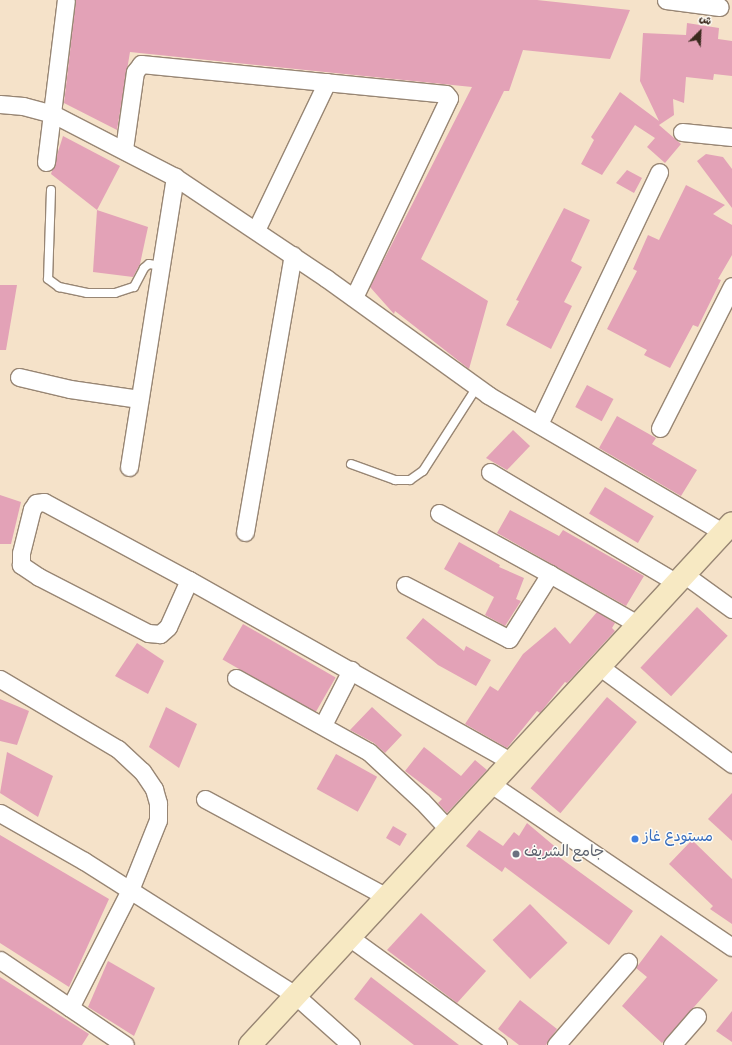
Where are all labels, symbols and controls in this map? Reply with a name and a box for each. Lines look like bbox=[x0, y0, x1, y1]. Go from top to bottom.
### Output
north arrow bbox=[680, 12, 720, 52]
text: ش bbox=[697, 13, 713, 29]
place label: مستودع غاز bbox=[643, 830, 713, 848]
marker: مستودع غاز bbox=[630, 834, 640, 844]
place label: جامع الشريف bbox=[524, 845, 604, 863]
marker: جامع الشريف bbox=[511, 849, 521, 859]

